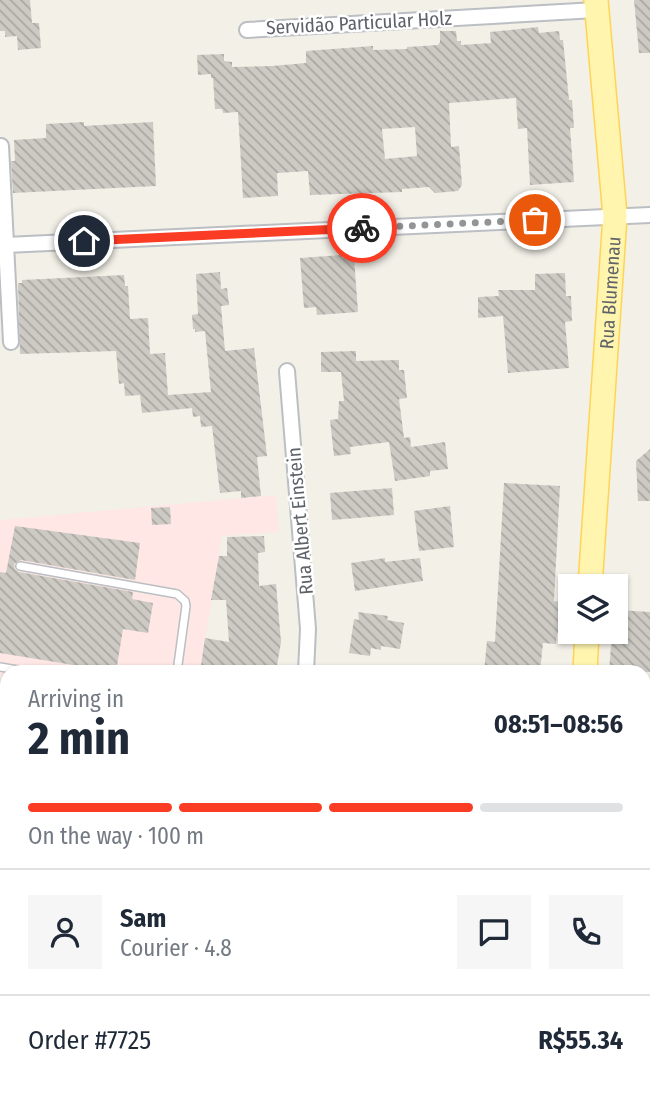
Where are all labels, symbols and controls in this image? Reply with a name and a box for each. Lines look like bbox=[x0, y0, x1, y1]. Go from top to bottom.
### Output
street label: Servidão Particular Holz bbox=[266, 7, 453, 39]
pin bbox=[505, 190, 565, 250]
courier bbox=[327, 193, 397, 263]
icon: bag bbox=[516, 201, 554, 239]
icon: bike bbox=[343, 209, 381, 247]
pin bbox=[54, 211, 114, 271]
icon: home bbox=[65, 222, 103, 260]
street label: Rua Blumenau bbox=[595, 236, 625, 350]
street label: Rua Albert Einstein bbox=[282, 446, 318, 596]
map controls bbox=[558, 574, 628, 644]
button: layers bbox=[558, 574, 628, 644]
text: Arriving in bbox=[28, 685, 124, 713]
text: 08:51–08:56 bbox=[494, 709, 623, 740]
text: 2 min bbox=[28, 711, 130, 766]
text: On the way · 100 m bbox=[28, 822, 204, 850]
button: person bbox=[28, 895, 102, 969]
button: chat bbox=[457, 895, 531, 969]
button: phone bbox=[549, 895, 623, 969]
text: Sam bbox=[120, 903, 166, 934]
text: Courier · 4.8 bbox=[120, 934, 232, 962]
text: Order #7725 bbox=[28, 1025, 151, 1056]
text: R$55.34 bbox=[538, 1025, 623, 1056]

